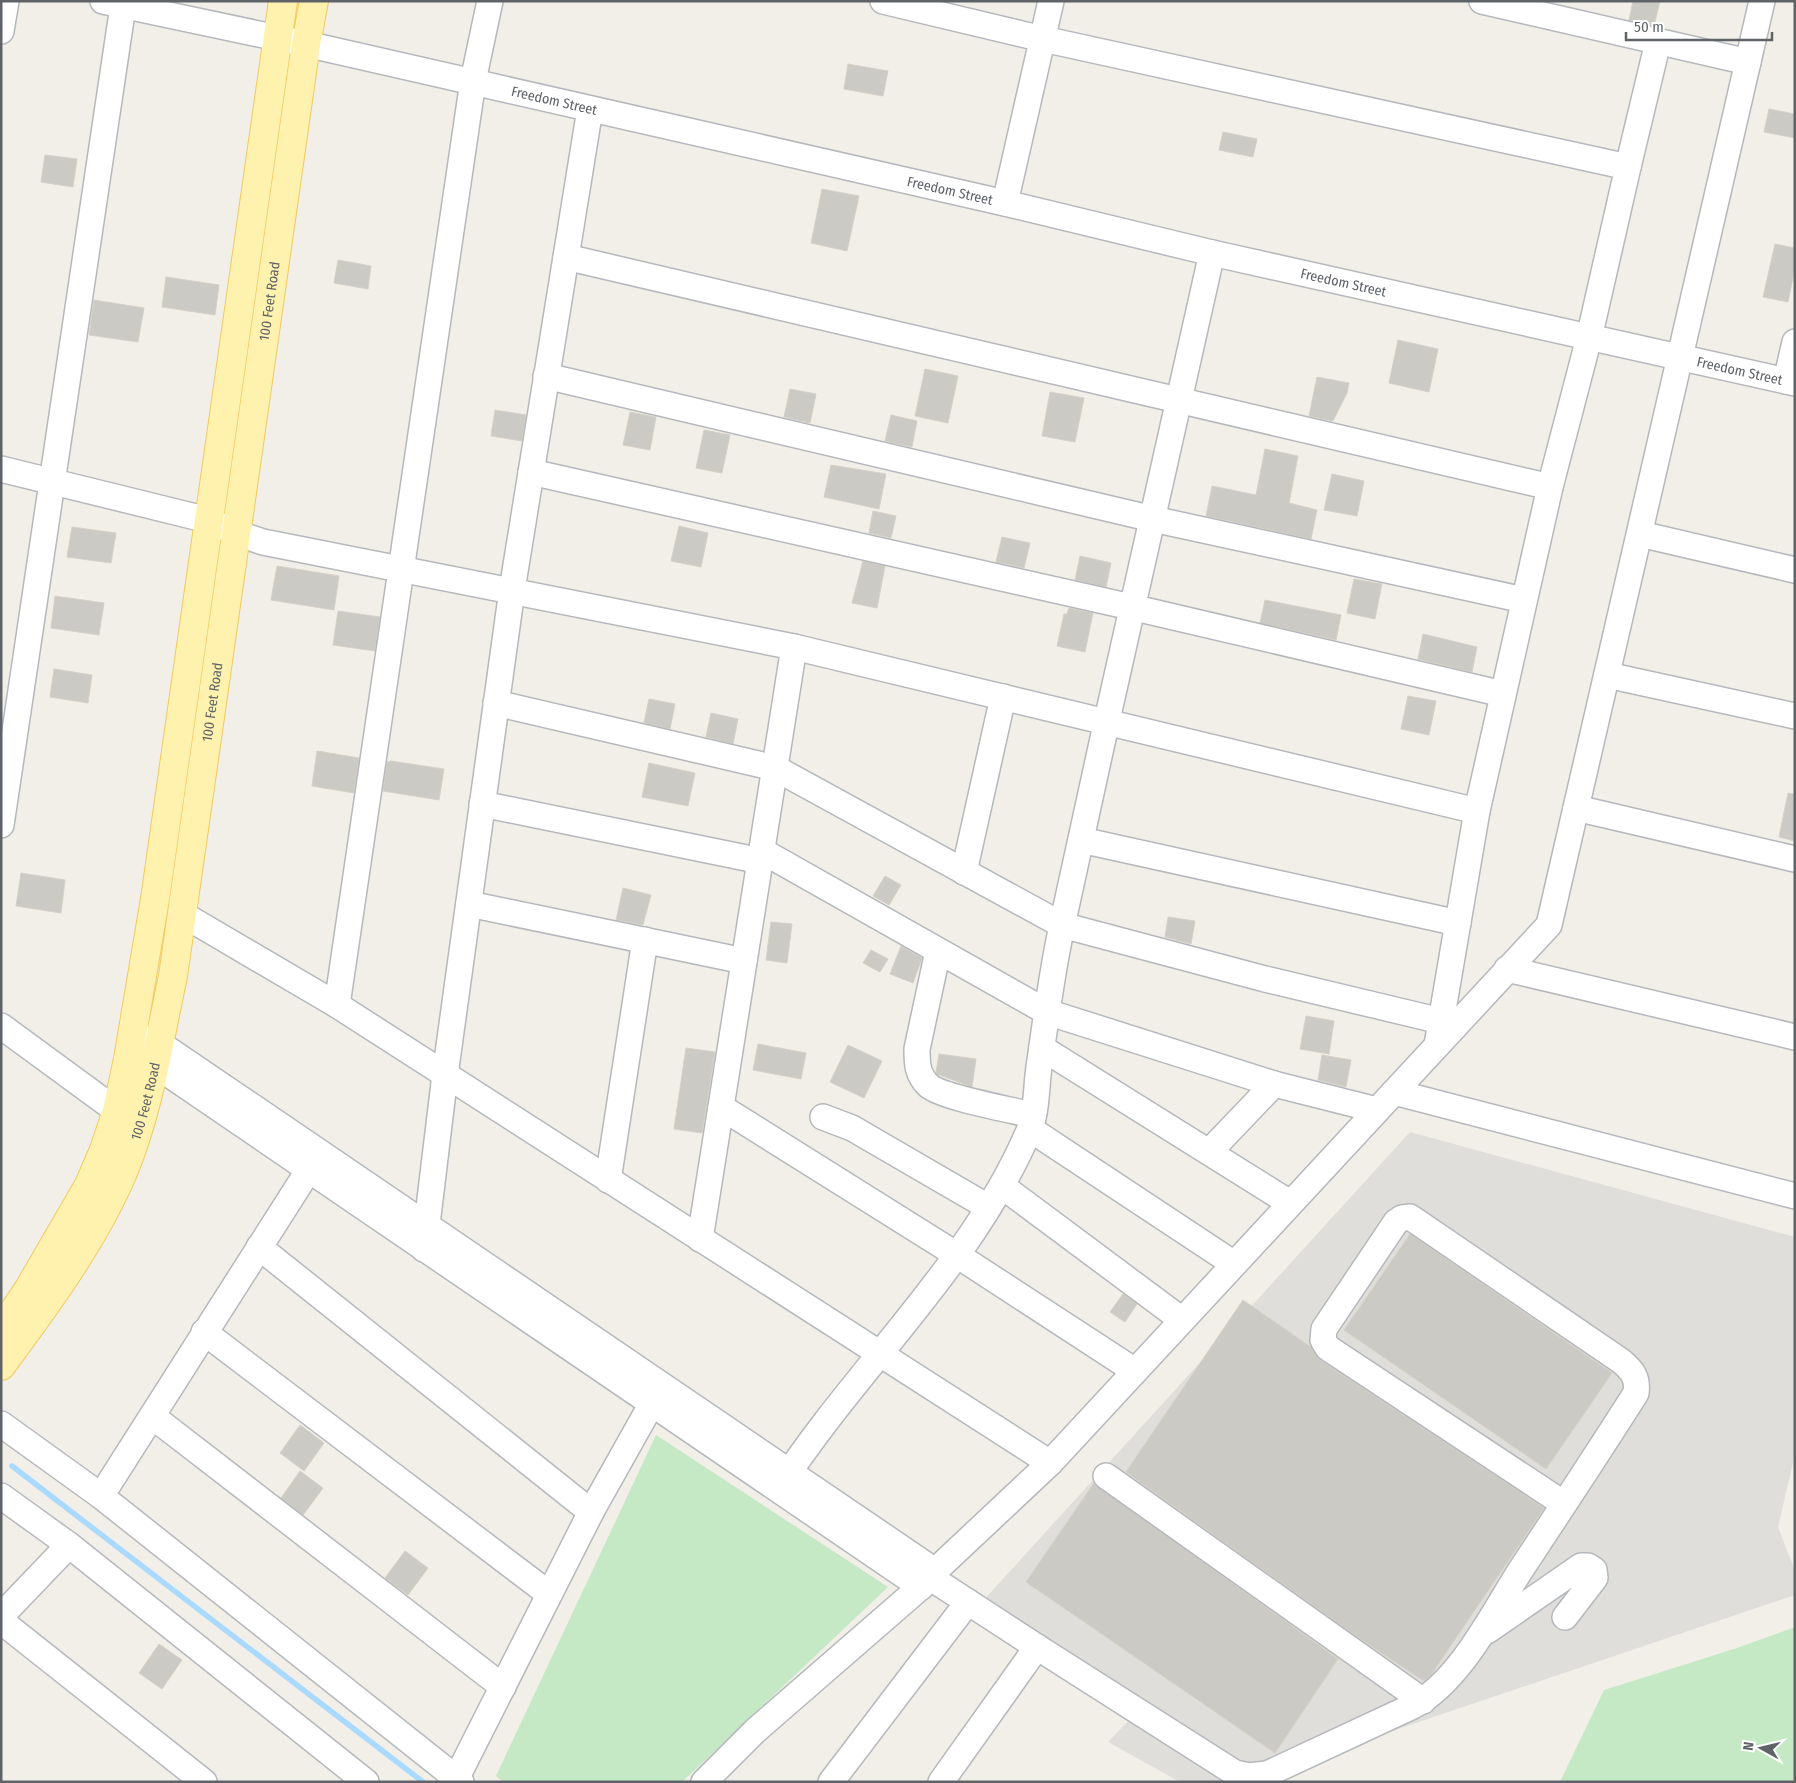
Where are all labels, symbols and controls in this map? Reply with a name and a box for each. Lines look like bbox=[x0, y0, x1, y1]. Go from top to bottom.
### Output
scale bar bbox=[1626, 10, 1772, 42]
text: 50 m bbox=[1634, 18, 1664, 36]
street label: Freedom Street bbox=[510, 83, 599, 119]
street label: Freedom Street bbox=[905, 173, 995, 209]
street label: 100 Feet Road bbox=[256, 261, 284, 342]
street label: Freedom Street bbox=[1299, 265, 1388, 301]
street label: Freedom Street bbox=[1695, 353, 1785, 389]
street label: 100 Feet Road bbox=[199, 661, 227, 743]
street label: 100 Feet Road bbox=[127, 1061, 164, 1143]
north arrow bbox=[1736, 1723, 1786, 1773]
text: N bbox=[1740, 1741, 1758, 1752]

